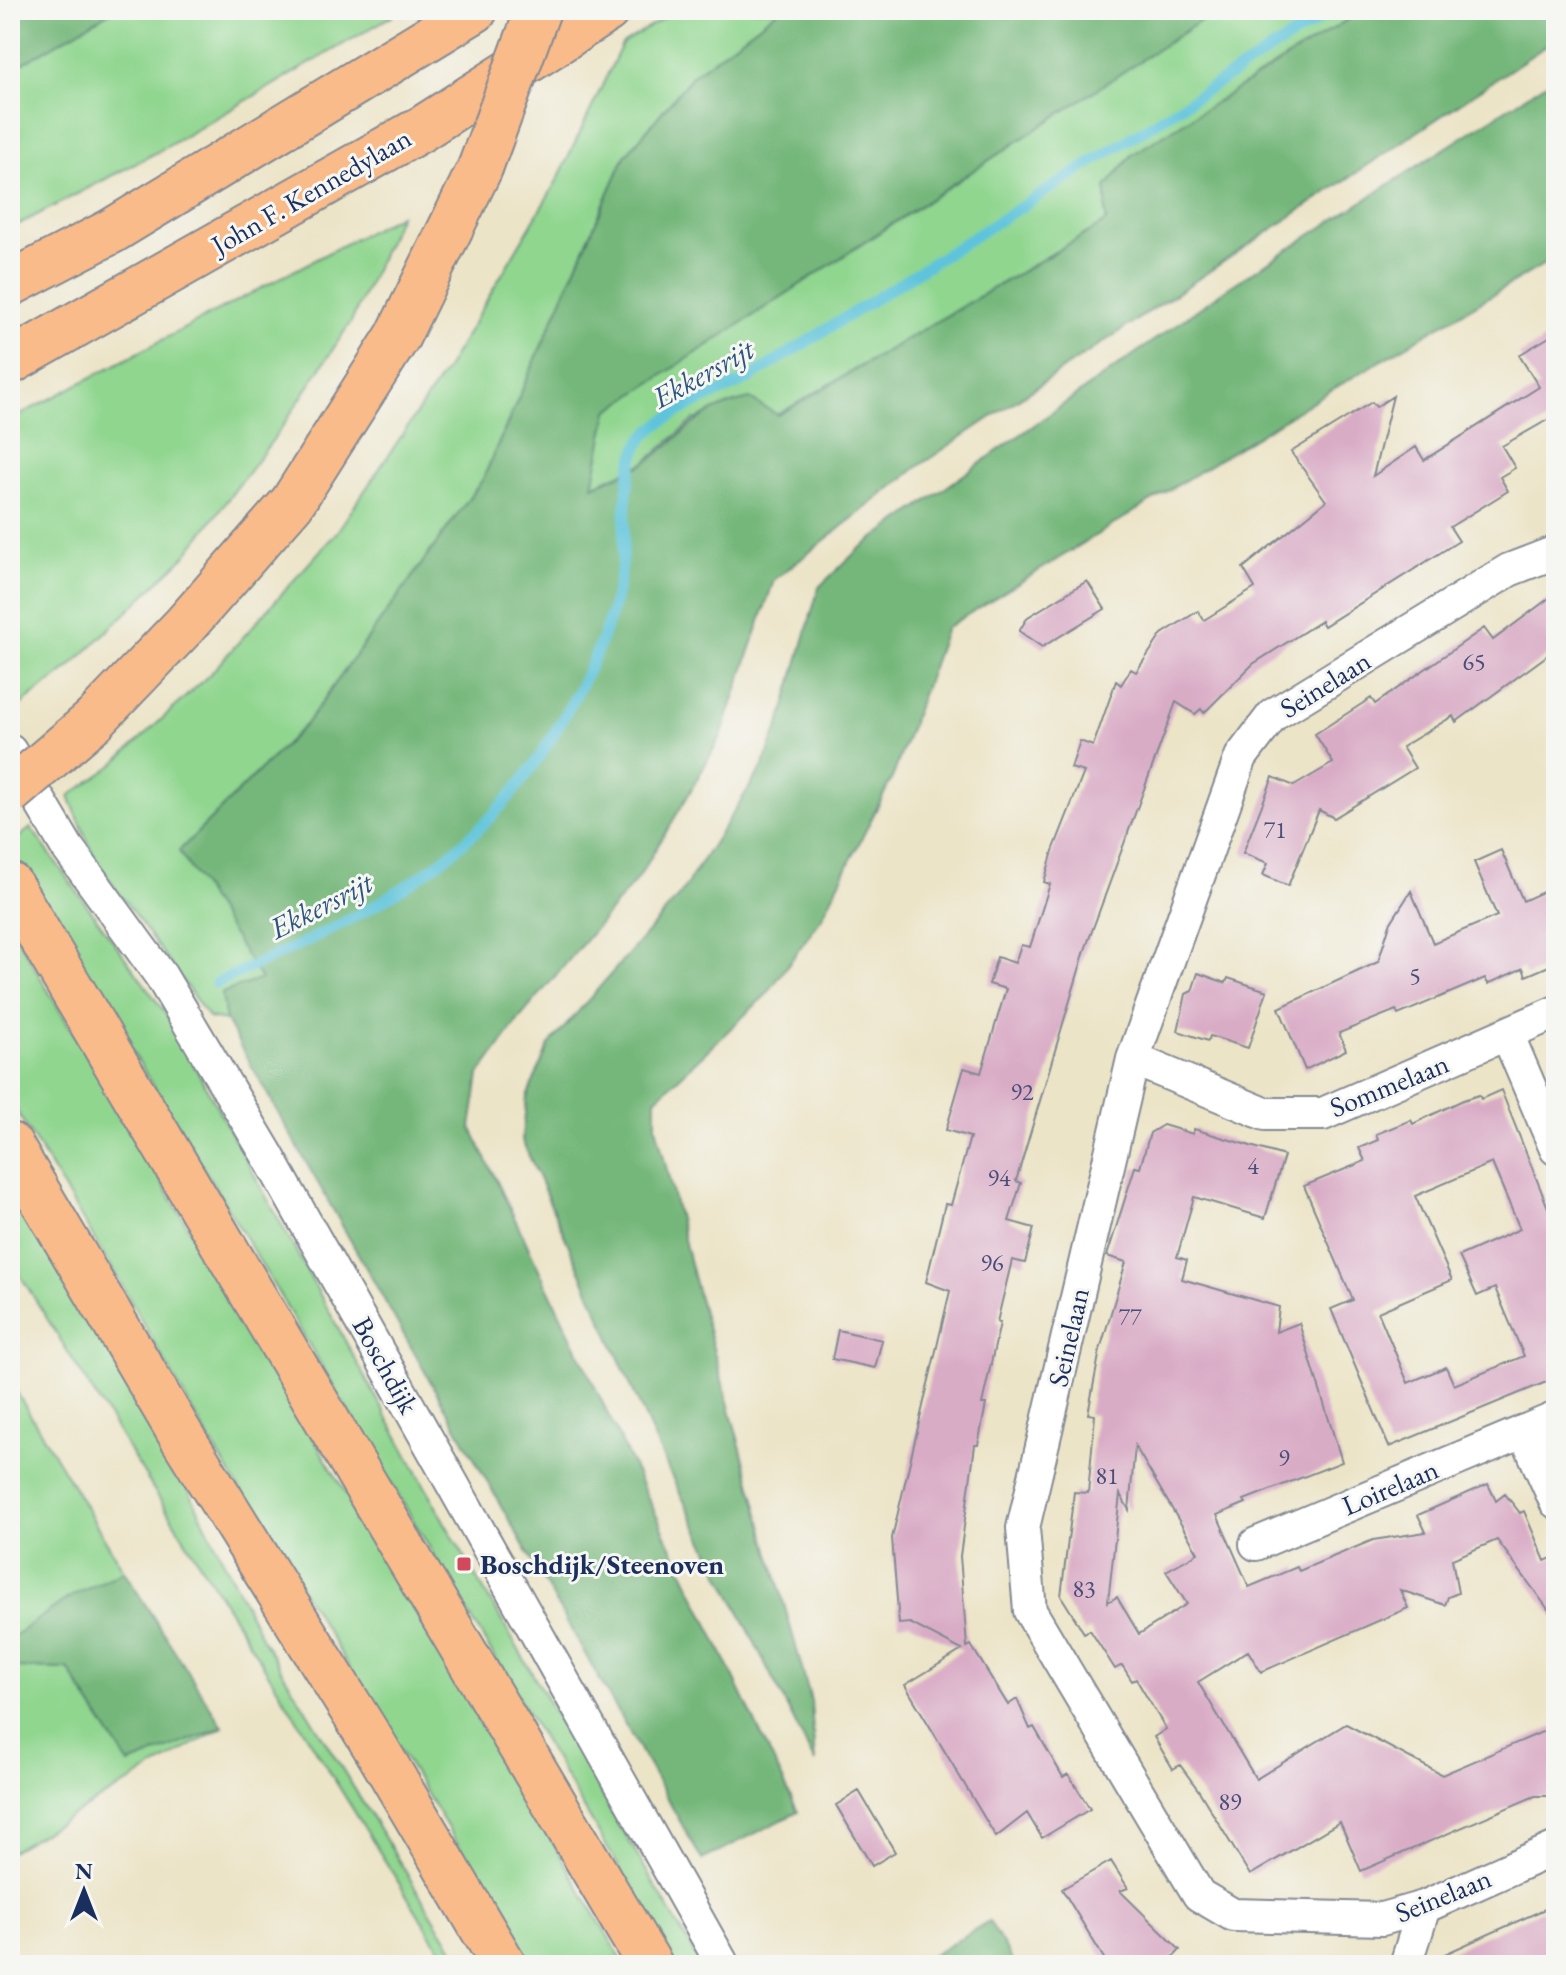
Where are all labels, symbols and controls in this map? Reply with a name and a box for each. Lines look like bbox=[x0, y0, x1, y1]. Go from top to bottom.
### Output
street label: John F. Kennedylaan bbox=[203, 119, 417, 264]
water label: Ekkersrijt bbox=[644, 329, 762, 417]
street label: Seinelaan bbox=[1273, 642, 1377, 726]
house number: 65 bbox=[1462, 646, 1486, 677]
house number: 71 bbox=[1263, 814, 1287, 845]
water label: Ekkersrijt bbox=[262, 862, 380, 948]
house number: 5 bbox=[1409, 960, 1421, 991]
street label: Sommelaan bbox=[1324, 1045, 1454, 1125]
house number: 92 bbox=[1010, 1076, 1034, 1107]
house number: 4 bbox=[1247, 1150, 1259, 1181]
house number: 94 bbox=[987, 1162, 1011, 1193]
house number: 96 bbox=[980, 1247, 1004, 1278]
street label: Seinelaan bbox=[1039, 1284, 1097, 1390]
house number: 77 bbox=[1118, 1301, 1142, 1332]
street label: Boschdijk bbox=[345, 1310, 428, 1421]
house number: 9 bbox=[1278, 1442, 1290, 1473]
street label: Loirelaan bbox=[1336, 1451, 1444, 1523]
house number: 81 bbox=[1095, 1460, 1119, 1491]
place label: Boschdijk/Steenoven bbox=[480, 1546, 724, 1582]
marker: Boschdijk/Steenoven bbox=[455, 1555, 473, 1573]
house number: 83 bbox=[1072, 1573, 1096, 1604]
house number: 89 bbox=[1218, 1786, 1242, 1817]
north arrow bbox=[44, 1851, 124, 1931]
text: N bbox=[75, 1857, 93, 1886]
street label: Seinelaan bbox=[1390, 1859, 1496, 1930]

